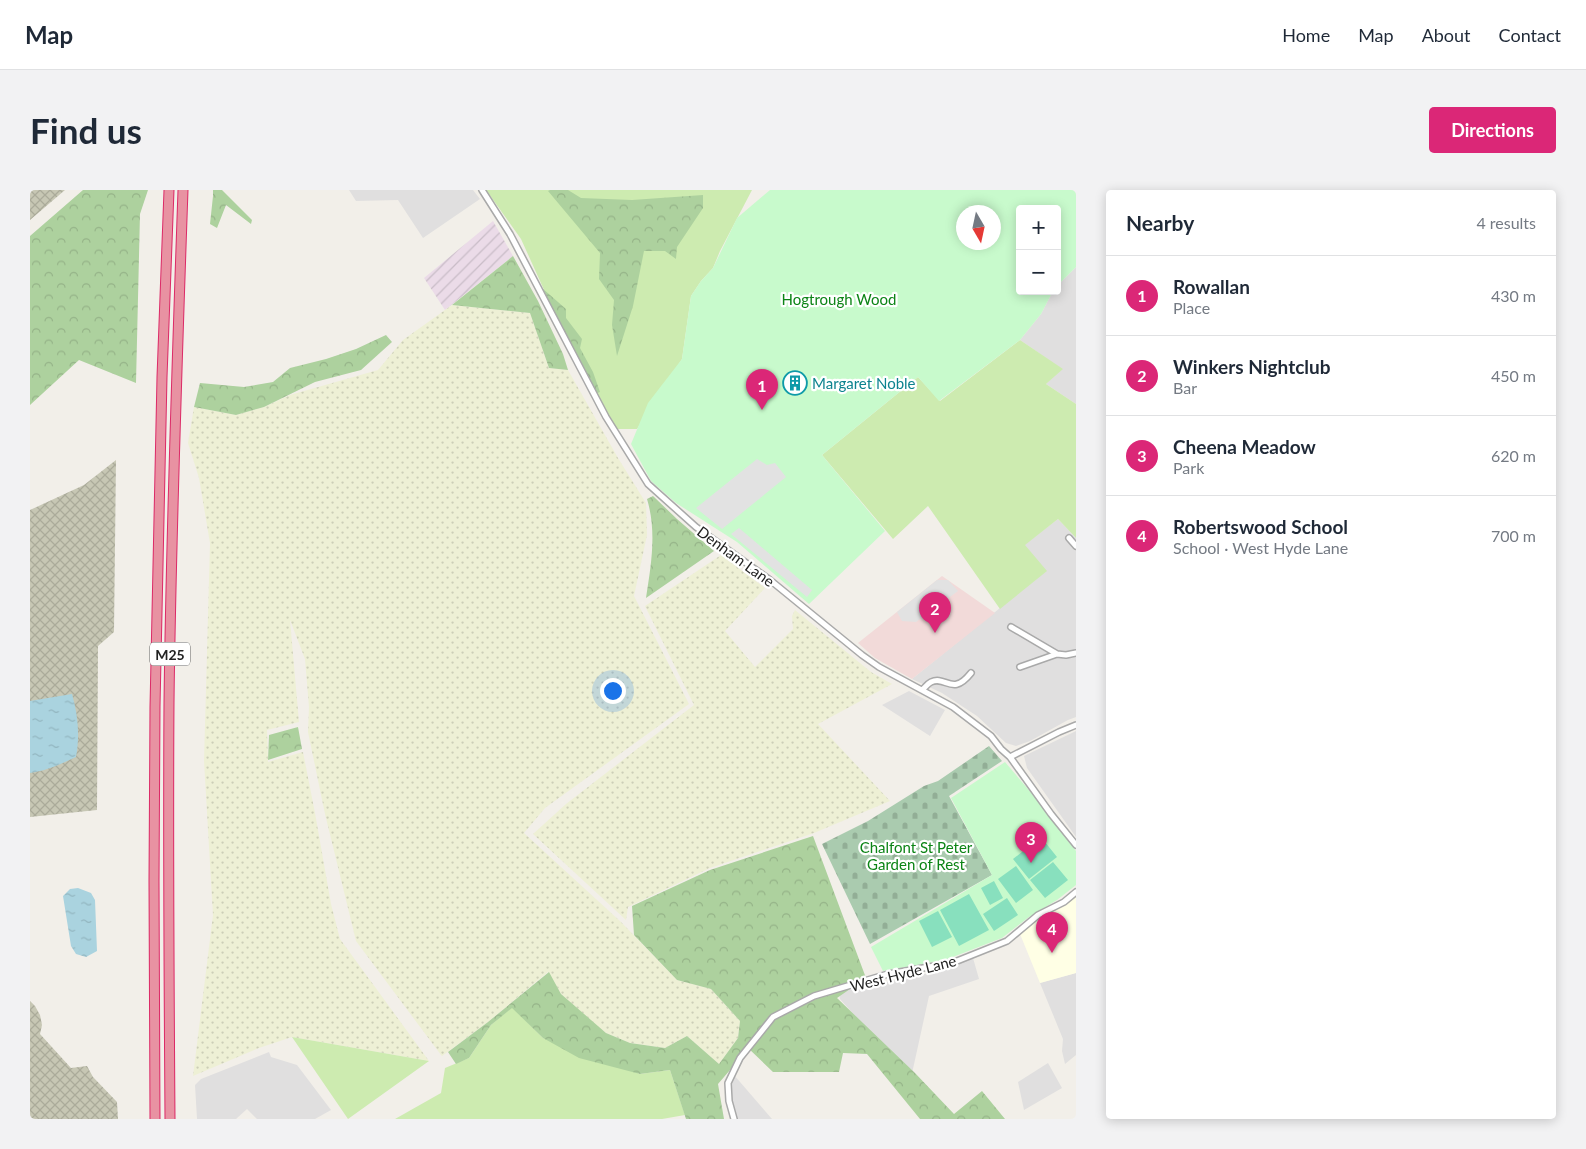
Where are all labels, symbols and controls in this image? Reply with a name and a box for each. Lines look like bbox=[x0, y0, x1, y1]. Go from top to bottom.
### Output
text: Map bbox=[25, 20, 73, 49]
text: Home bbox=[1282, 24, 1330, 46]
text: Map bbox=[1358, 24, 1394, 46]
text: About bbox=[1422, 24, 1471, 46]
text: Contact bbox=[1499, 24, 1561, 46]
button: Directions bbox=[1429, 107, 1556, 153]
text: Find us bbox=[30, 109, 142, 151]
north arrow bbox=[956, 205, 1001, 250]
map controls bbox=[1016, 205, 1061, 295]
button: + bbox=[1016, 205, 1061, 250]
text: Nearby bbox=[1126, 210, 1194, 235]
text: 4 results bbox=[1476, 213, 1536, 232]
button: − bbox=[1016, 250, 1061, 295]
text: Rowallan bbox=[1173, 275, 1250, 298]
text: 1 bbox=[1137, 286, 1147, 305]
text: 430 m bbox=[1491, 286, 1536, 305]
park label: Hogtrough Wood bbox=[782, 290, 896, 308]
text: Place bbox=[1173, 298, 1210, 317]
text: Winkers Nightclub bbox=[1173, 355, 1331, 378]
text: 2 bbox=[1137, 366, 1147, 385]
text: 450 m bbox=[1491, 366, 1536, 385]
pin: 1 bbox=[746, 369, 778, 410]
building icon: Margaret Noble bbox=[782, 370, 808, 396]
place label: Margaret Noble bbox=[812, 374, 916, 392]
text: Bar bbox=[1173, 378, 1197, 397]
text: Cheena Meadow bbox=[1173, 435, 1316, 458]
text: 3 bbox=[1137, 446, 1147, 465]
text: 620 m bbox=[1491, 446, 1536, 465]
text: Park bbox=[1173, 458, 1204, 477]
text: Robertswood School bbox=[1173, 515, 1348, 538]
street label: Denham Lane bbox=[694, 522, 778, 590]
text: 4 bbox=[1137, 526, 1147, 545]
text: 700 m bbox=[1491, 526, 1536, 545]
text: School · West Hyde Lane bbox=[1173, 538, 1348, 557]
pin: 2 bbox=[919, 592, 951, 633]
road number: M25 bbox=[150, 642, 190, 666]
your location bbox=[600, 678, 626, 704]
pin: 3 bbox=[1015, 822, 1047, 863]
park label: Chalfont St Peter Garden of Rest bbox=[860, 838, 973, 873]
pin: 4 bbox=[1036, 912, 1068, 953]
street label: West Hyde Lane bbox=[848, 951, 958, 995]

